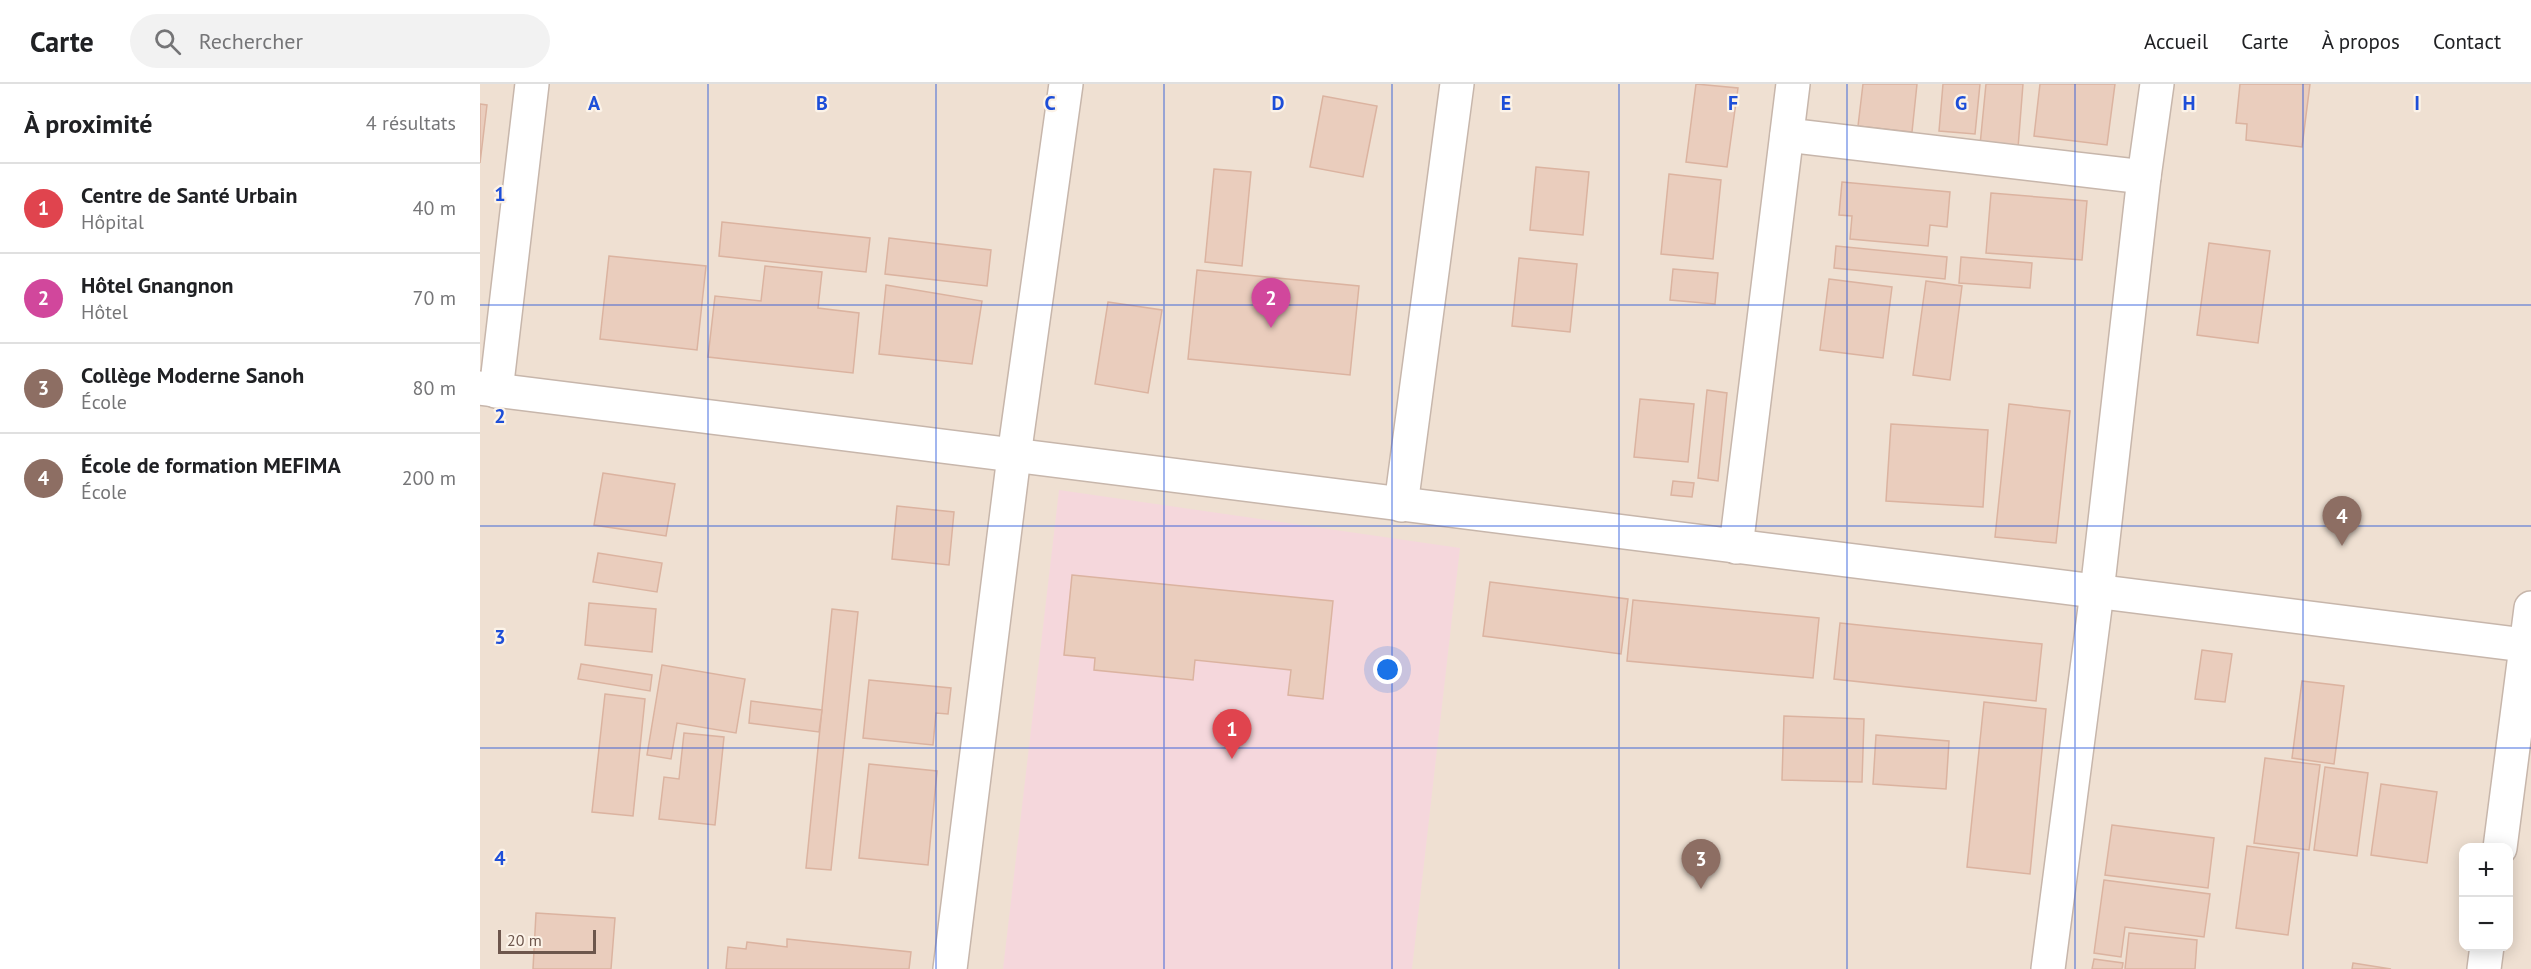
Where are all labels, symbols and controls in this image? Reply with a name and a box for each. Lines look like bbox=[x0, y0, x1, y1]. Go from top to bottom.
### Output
search box bbox=[130, 14, 550, 68]
text: Carte bbox=[30, 23, 94, 60]
icon: search bbox=[151, 25, 184, 58]
text: Rechercher bbox=[199, 27, 303, 55]
text: Accueil bbox=[2144, 28, 2208, 55]
text: Carte bbox=[2241, 28, 2289, 55]
text: À propos bbox=[2322, 28, 2400, 55]
text: Contact bbox=[2433, 28, 2501, 55]
text: A bbox=[588, 90, 601, 116]
text: B bbox=[816, 90, 828, 116]
text: C bbox=[1044, 90, 1056, 116]
text: D bbox=[1272, 90, 1285, 116]
text: E bbox=[1501, 90, 1511, 116]
text: F bbox=[1728, 90, 1738, 116]
text: G bbox=[1955, 90, 1967, 116]
text: H bbox=[2182, 90, 2196, 116]
text: I bbox=[2414, 90, 2420, 116]
text: À proximité bbox=[24, 107, 152, 140]
text: 4 résultats bbox=[366, 110, 456, 136]
text: Centre de Santé Urbain bbox=[81, 181, 297, 209]
text: 1 bbox=[494, 181, 506, 207]
text: 1 bbox=[38, 195, 49, 221]
text: 40 m bbox=[413, 195, 456, 221]
text: Hôpital bbox=[81, 209, 144, 235]
text: Hôtel Gnangnon bbox=[81, 271, 234, 299]
pin: 2 bbox=[1252, 278, 1290, 328]
text: 2 bbox=[38, 285, 49, 311]
text: 70 m bbox=[413, 285, 456, 311]
text: Hôtel bbox=[81, 299, 128, 325]
text: Collège Moderne Sanoh bbox=[81, 361, 304, 389]
text: 3 bbox=[38, 375, 49, 401]
text: 80 m bbox=[413, 375, 456, 401]
text: École bbox=[81, 389, 127, 415]
text: 2 bbox=[494, 403, 506, 429]
text: École de formation MEFIMA bbox=[81, 451, 341, 479]
text: 4 bbox=[38, 465, 49, 491]
text: 200 m bbox=[402, 465, 456, 491]
text: École bbox=[81, 479, 127, 505]
pin: 4 bbox=[2322, 496, 2362, 546]
text: 3 bbox=[494, 624, 506, 650]
your location bbox=[1373, 655, 1402, 684]
pin: 1 bbox=[1212, 710, 1251, 759]
pin: 3 bbox=[1682, 840, 1720, 889]
map controls bbox=[2459, 843, 2513, 951]
button: + bbox=[2459, 843, 2513, 897]
text: 4 bbox=[494, 845, 506, 871]
button: − bbox=[2459, 897, 2513, 951]
scale bar bbox=[498, 927, 596, 954]
text: 20 m bbox=[507, 930, 542, 950]

